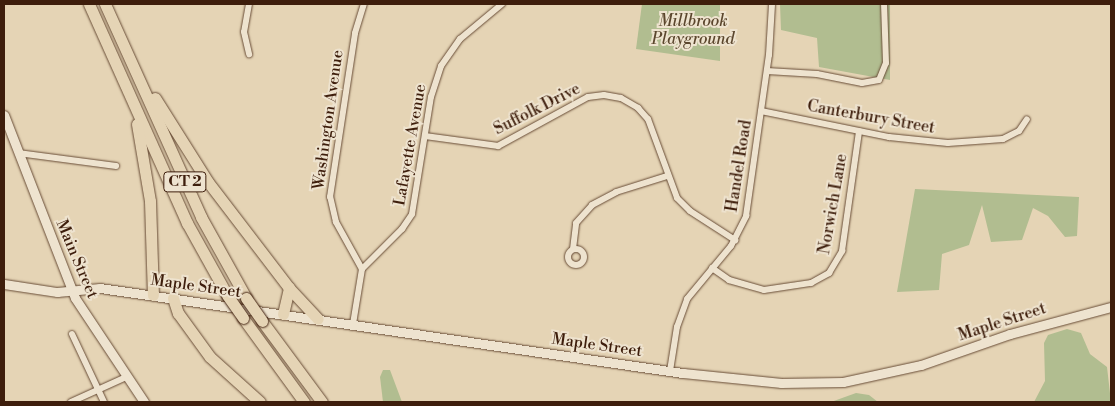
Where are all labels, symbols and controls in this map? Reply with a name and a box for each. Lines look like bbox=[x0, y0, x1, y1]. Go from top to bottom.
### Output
park label: Millbrook Playground bbox=[652, 11, 734, 49]
street label: Washington Avenue bbox=[309, 49, 347, 191]
street label: Suffolk Drive bbox=[491, 79, 583, 139]
street label: Lafayette Avenue bbox=[390, 83, 430, 207]
street label: Canterbury Street bbox=[806, 96, 936, 138]
street label: Handel Road bbox=[722, 119, 756, 213]
street label: Norwich Lane bbox=[815, 152, 851, 256]
road number: CT 2 bbox=[162, 170, 208, 194]
street label: Main Street bbox=[52, 217, 102, 301]
street label: Maple Street bbox=[150, 270, 242, 302]
street label: Maple Street bbox=[956, 299, 1048, 345]
street label: Maple Street bbox=[551, 329, 643, 361]

